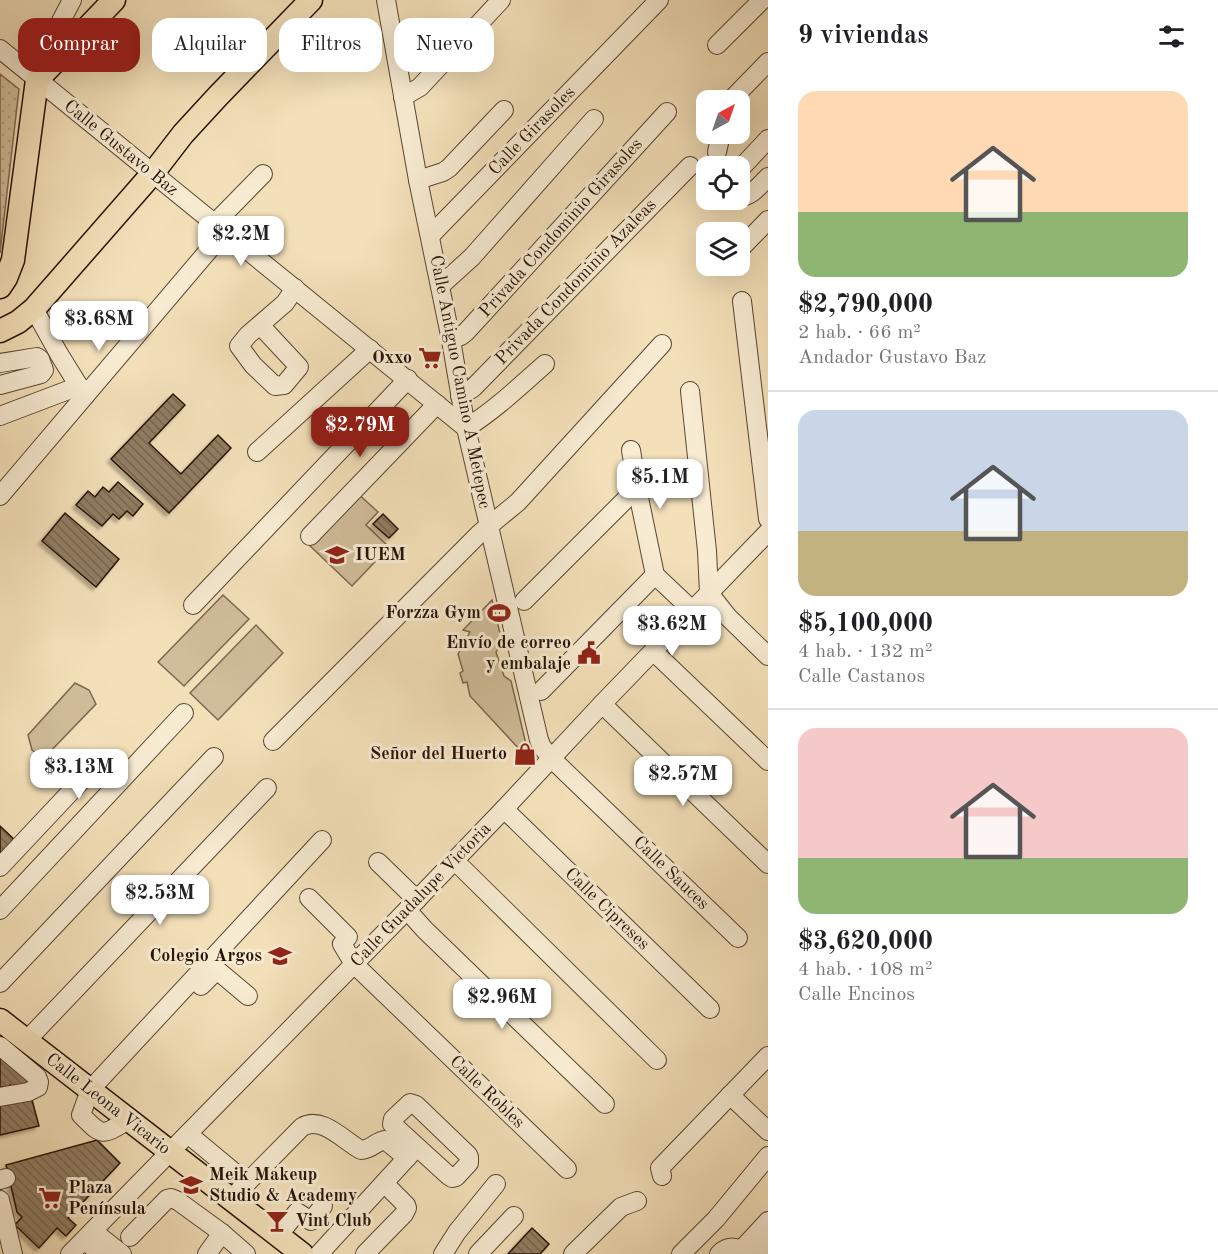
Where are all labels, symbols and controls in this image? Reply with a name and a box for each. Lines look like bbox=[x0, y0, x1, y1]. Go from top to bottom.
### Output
chip: Comprar bbox=[18, 18, 140, 72]
chip: Alquilar bbox=[152, 18, 267, 72]
chip: Filtros bbox=[279, 18, 382, 72]
chip: Nuevo bbox=[394, 18, 494, 72]
icon: filters bbox=[1155, 20, 1188, 53]
text: 9 viviendas bbox=[798, 23, 928, 49]
street label: Calle Girasoles bbox=[485, 83, 579, 179]
north arrow bbox=[696, 90, 750, 144]
map controls bbox=[696, 90, 750, 276]
street label: Calle Gustavo Baz bbox=[61, 97, 181, 199]
icon: home bbox=[939, 130, 1047, 238]
street label: Privada Condominio Girasoles bbox=[476, 135, 646, 321]
button: locate bbox=[696, 156, 750, 210]
street label: Privada Condominio Azaleas bbox=[492, 195, 660, 368]
pin: $2.2M bbox=[199, 216, 283, 267]
button: layers bbox=[696, 222, 750, 276]
text: $2.2M bbox=[212, 225, 270, 245]
street label: Calle Antiguo Camino A Metepec bbox=[427, 254, 493, 510]
text: $2,790,000 bbox=[798, 292, 933, 318]
pin: $3.68M bbox=[50, 301, 148, 352]
text: $3.68M bbox=[64, 310, 134, 330]
text: 2 hab. · 66 m² bbox=[798, 323, 921, 343]
supermarket icon: Oxxo bbox=[417, 345, 443, 371]
text: Andador Gustavo Baz bbox=[798, 348, 986, 368]
place label: Oxxo bbox=[372, 349, 412, 367]
pin: $2.79M bbox=[311, 407, 409, 458]
text: $2.79M bbox=[325, 416, 395, 436]
icon: home bbox=[939, 449, 1047, 557]
pin: $5.1M bbox=[618, 459, 702, 510]
text: $5.1M bbox=[631, 468, 689, 488]
school or university icon: IUEM bbox=[324, 542, 350, 568]
place label: IUEM bbox=[355, 546, 406, 564]
sports icon: Forzza Gym bbox=[486, 600, 512, 626]
place label: Forzza Gym bbox=[385, 604, 481, 622]
pin: $3.62M bbox=[623, 606, 721, 657]
text: $5,100,000 bbox=[798, 611, 933, 637]
text: $3.62M bbox=[637, 615, 707, 635]
place label: Envío de correo y embalaje bbox=[446, 634, 571, 673]
public building icon: Envío de correo y embalaje bbox=[576, 640, 602, 666]
text: 4 hab. · 132 m² bbox=[798, 642, 932, 662]
text: Calle Castanos bbox=[798, 667, 925, 687]
shop icon: Señor del Huerto bbox=[512, 741, 538, 767]
place label: Señor del Huerto bbox=[370, 745, 507, 763]
pin: $3.13M bbox=[30, 749, 128, 800]
pin: $2.57M bbox=[634, 756, 732, 807]
text: $3.13M bbox=[44, 758, 114, 778]
text: $2.57M bbox=[648, 765, 718, 785]
icon: home bbox=[939, 767, 1047, 875]
street label: Calle Guadalupe Victoria bbox=[347, 819, 495, 971]
street label: Calle Sauces bbox=[630, 833, 712, 913]
street label: Calle Cipreses bbox=[561, 864, 653, 954]
pin: $2.53M bbox=[111, 875, 209, 926]
text: $2.53M bbox=[125, 884, 195, 904]
text: $3,620,000 bbox=[798, 929, 933, 955]
school or university icon: Colegio Argos bbox=[267, 943, 293, 969]
place label: Colegio Argos bbox=[149, 947, 262, 965]
text: 4 hab. · 108 m² bbox=[798, 960, 932, 980]
pin: $2.96M bbox=[453, 979, 551, 1030]
text: Calle Encinos bbox=[798, 985, 915, 1005]
text: $2.96M bbox=[467, 988, 537, 1008]
street label: Calle Leona Vicario bbox=[42, 1050, 174, 1158]
street label: Calle Robles bbox=[446, 1052, 528, 1132]
place label: Meik Makeup Studio & Academy bbox=[209, 1166, 357, 1205]
school or university icon: Meik Makeup Studio & Academy bbox=[178, 1172, 204, 1198]
place label: Plaza Península bbox=[68, 1179, 146, 1218]
supermarket icon: Plaza Península bbox=[37, 1185, 63, 1211]
bar icon: Vint Club bbox=[264, 1208, 290, 1234]
place label: Vint Club bbox=[295, 1212, 372, 1230]

